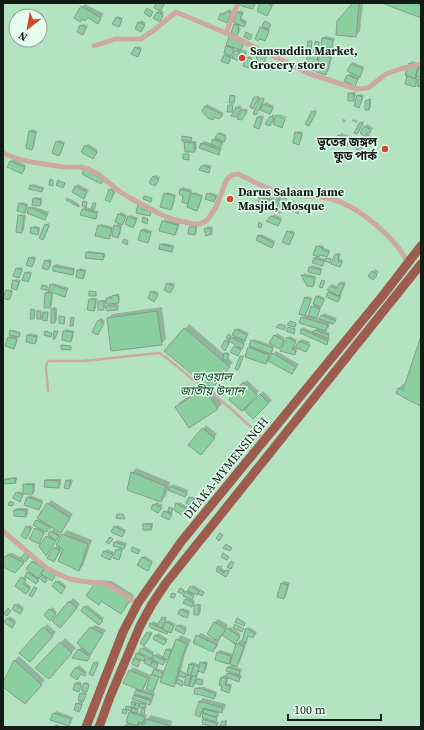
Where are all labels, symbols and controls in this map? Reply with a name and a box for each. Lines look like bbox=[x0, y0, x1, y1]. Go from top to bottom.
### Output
north arrow bbox=[8, 8, 48, 48]
text: N bbox=[16, 28, 30, 45]
place label: Samsuddin Market, Grocery store bbox=[250, 43, 358, 73]
marker: Samsuddin Market, Grocery store bbox=[237, 53, 247, 63]
place label: ভুতের জঙ্গল ফুড পার্ক bbox=[316, 134, 378, 164]
marker: ভুতের জঙ্গল ফুড পার্ক bbox=[380, 144, 390, 154]
place label: Darus Salaam Jame Masjid, Mosque bbox=[238, 184, 344, 214]
marker: Darus Salaam Jame Masjid, Mosque bbox=[225, 194, 235, 204]
park label: ভাওয়াল জাতীয় উদ্যান bbox=[180, 369, 247, 399]
street label: DHAKA-MYMENSINGH bbox=[180, 414, 272, 522]
scale bar bbox=[288, 696, 381, 722]
text: 100 m bbox=[294, 702, 326, 718]

